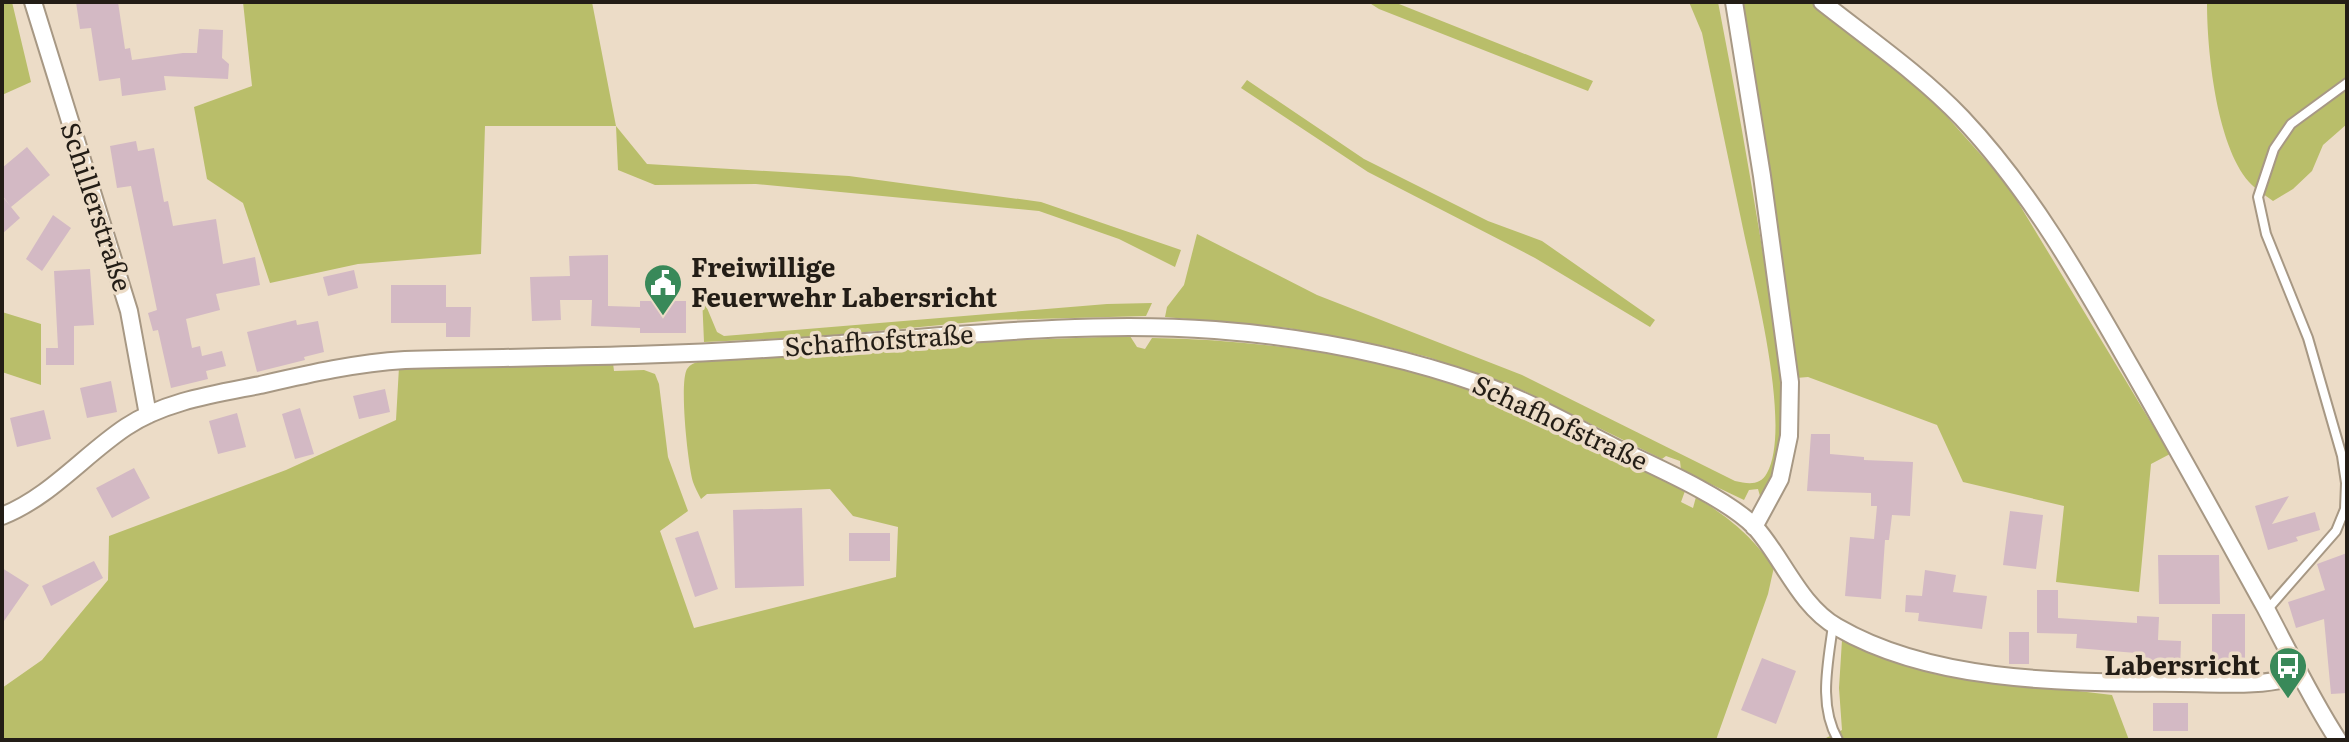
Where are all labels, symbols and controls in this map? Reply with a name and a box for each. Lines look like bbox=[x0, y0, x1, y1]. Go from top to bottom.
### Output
street label: Schillerstraße bbox=[53, 117, 144, 296]
place label: Freiwillige Feuerwehr Labersricht bbox=[691, 246, 998, 315]
public building icon: Freiwillige Feuerwehr Labersricht bbox=[642, 262, 684, 317]
street label: Schafhofstraße bbox=[783, 312, 975, 365]
street label: Schafhofstraße bbox=[1467, 363, 1655, 478]
place label: Labersricht bbox=[2104, 644, 2261, 683]
bus stop icon: Labersricht bbox=[2267, 645, 2309, 700]

